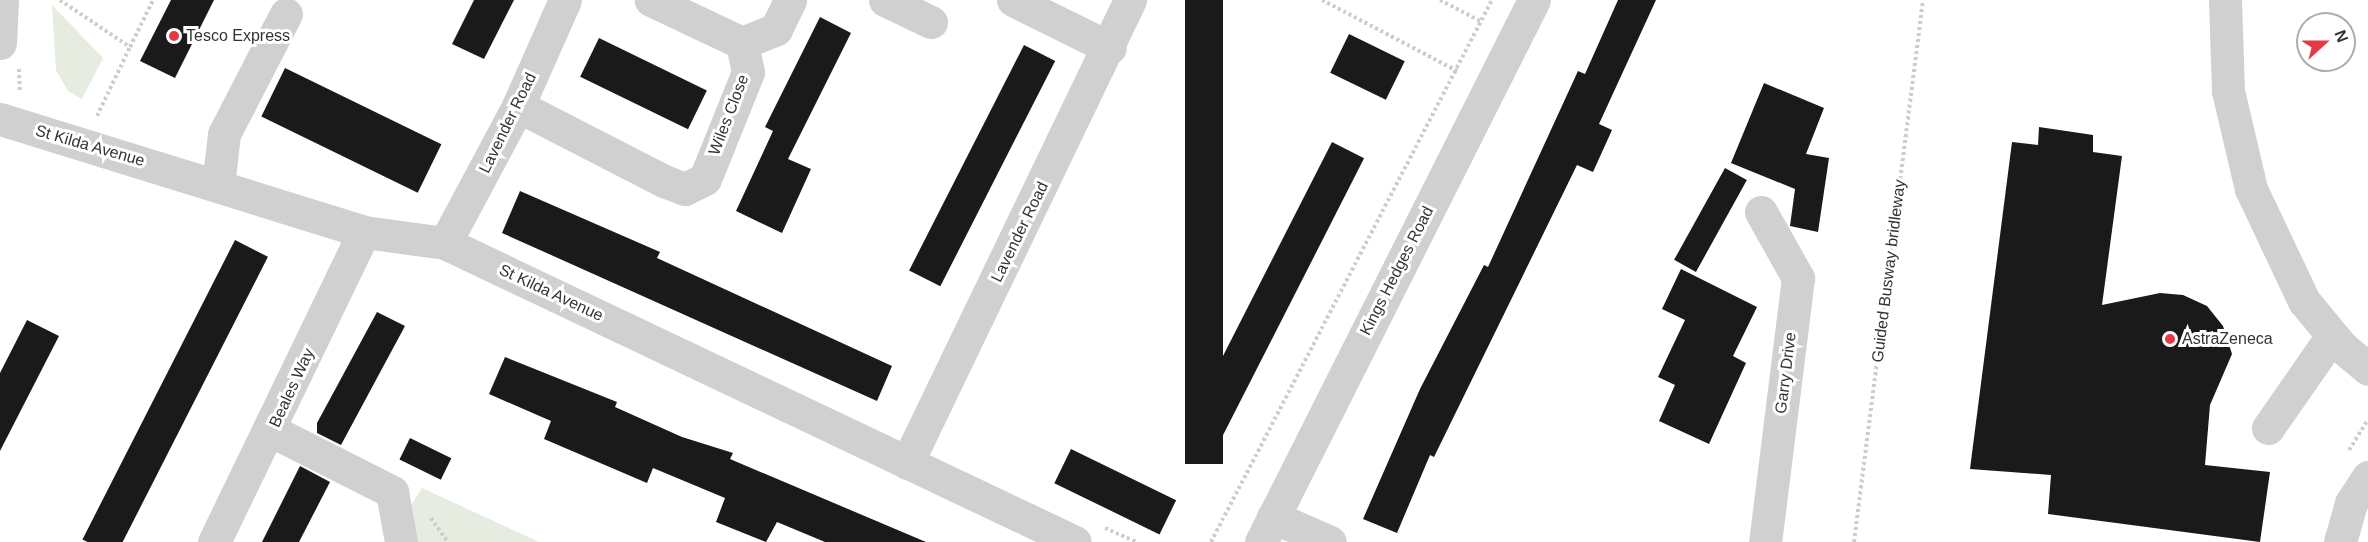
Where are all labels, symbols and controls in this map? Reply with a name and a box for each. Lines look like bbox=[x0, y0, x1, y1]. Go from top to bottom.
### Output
north arrow bbox=[2296, 12, 2356, 72]
place label: Tesco Express bbox=[186, 26, 290, 46]
text: N bbox=[2331, 28, 2351, 45]
marker: Tesco Express bbox=[167, 29, 181, 43]
street label: Lavender Road bbox=[475, 70, 541, 176]
street label: Wiles Close bbox=[705, 72, 753, 158]
street label: St Kilda Avenue bbox=[33, 121, 147, 171]
street label: Guided Busway bridleway bbox=[1868, 178, 1910, 364]
street label: Lavender Road bbox=[987, 179, 1053, 285]
street label: Kings Hedges Road bbox=[1356, 203, 1438, 339]
street label: St Kilda Avenue bbox=[495, 260, 607, 326]
place label: AstraZeneca bbox=[2182, 329, 2273, 349]
street label: Garry Drive bbox=[1771, 331, 1801, 415]
marker: AstraZeneca bbox=[2163, 332, 2177, 346]
street label: Beales Way bbox=[265, 346, 319, 430]

